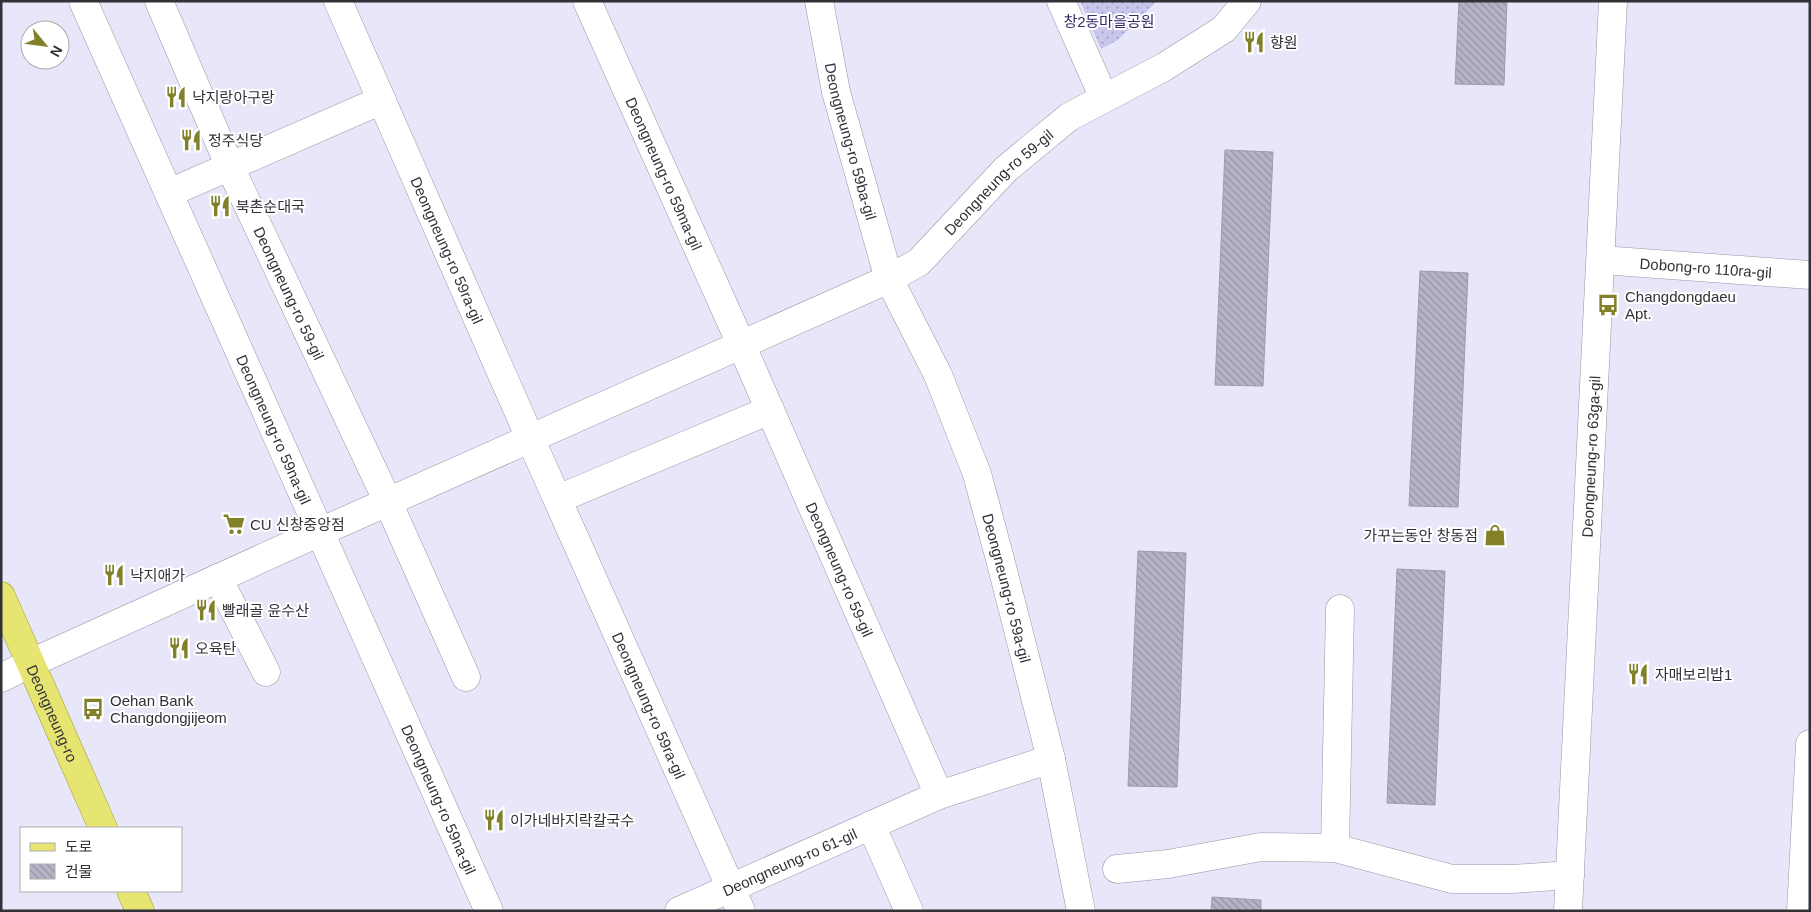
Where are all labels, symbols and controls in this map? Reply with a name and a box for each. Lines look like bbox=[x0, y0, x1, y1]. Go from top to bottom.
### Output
park label: 창2동마을공원 bbox=[1063, 13, 1155, 30]
north arrow bbox=[20, 20, 70, 70]
restaurant icon: 향원 bbox=[1241, 29, 1267, 55]
place label: 향원 bbox=[1270, 34, 1298, 51]
text: N bbox=[47, 43, 66, 60]
street label: Deongneung-ro 59ba-gil bbox=[822, 61, 880, 222]
restaurant icon: 낙지랑아구랑 bbox=[163, 84, 189, 110]
place label: 낙지랑아구랑 bbox=[192, 89, 275, 106]
street label: Deongneung-ro 59ma-gil bbox=[623, 94, 706, 253]
street label: Deongneung-ro 59-gil bbox=[940, 125, 1056, 238]
restaurant icon: 정주식당 bbox=[178, 127, 204, 153]
place label: 정주식당 bbox=[208, 132, 263, 149]
street label: Deongneung-ro 59ra-gil bbox=[408, 174, 487, 326]
restaurant icon: 북촌순대국 bbox=[207, 193, 233, 219]
place label: 북촌순대국 bbox=[236, 198, 305, 215]
street label: Deongneung-ro 59-gil bbox=[251, 224, 328, 362]
street label: Dobong-ro 110ra-gil bbox=[1639, 254, 1772, 281]
place label: Changdongdaeu Apt. bbox=[1625, 288, 1736, 322]
bus stop icon: Changdongdaeu Apt. bbox=[1595, 292, 1621, 318]
street label: Deongneung-ro 59na-gil bbox=[233, 352, 315, 507]
street label: Deongneung-ro 63ga-gil bbox=[1578, 375, 1603, 538]
street label: Deongneung-ro 59-gil bbox=[803, 499, 877, 639]
supermarket icon: CU 신창중앙점 bbox=[221, 511, 247, 537]
street label: Deongneung-ro 59a-gil bbox=[980, 511, 1035, 664]
place label: CU 신창중앙점 bbox=[250, 516, 345, 533]
shop icon: 가꾸는동안 창동점 bbox=[1482, 522, 1508, 548]
place label: 가꾸는동안 창동점 bbox=[1363, 527, 1478, 544]
restaurant icon: 낙지애가 bbox=[101, 562, 127, 588]
place label: 낙지애가 bbox=[130, 567, 185, 584]
restaurant icon: 빨래골 윤수산 bbox=[193, 597, 219, 623]
place label: 빨래골 윤수산 bbox=[222, 602, 309, 619]
street label: Deongneung-ro 59ra-gil bbox=[609, 629, 689, 781]
restaurant icon: 오육탄 bbox=[166, 635, 192, 661]
place label: 오육탄 bbox=[195, 640, 237, 657]
restaurant icon: 자매보리밥1 bbox=[1625, 661, 1651, 687]
street label: Deongneung-ro bbox=[24, 662, 81, 764]
place label: 자매보리밥1 bbox=[1655, 666, 1732, 683]
place label: Oehan Bank Changdongjijeom bbox=[110, 692, 227, 726]
bus stop icon: Oehan Bank Changdongjijeom bbox=[80, 696, 106, 722]
street label: Deongneung-ro 59na-gil bbox=[398, 722, 480, 877]
restaurant icon: 이가네바지락칼국수 bbox=[481, 807, 507, 833]
place label: 이가네바지락칼국수 bbox=[510, 812, 634, 829]
street label: Deongneung-ro 61-gil bbox=[720, 824, 859, 899]
legend bbox=[20, 827, 182, 892]
text: 도로 bbox=[65, 838, 93, 855]
text: 건물 bbox=[65, 863, 93, 880]

